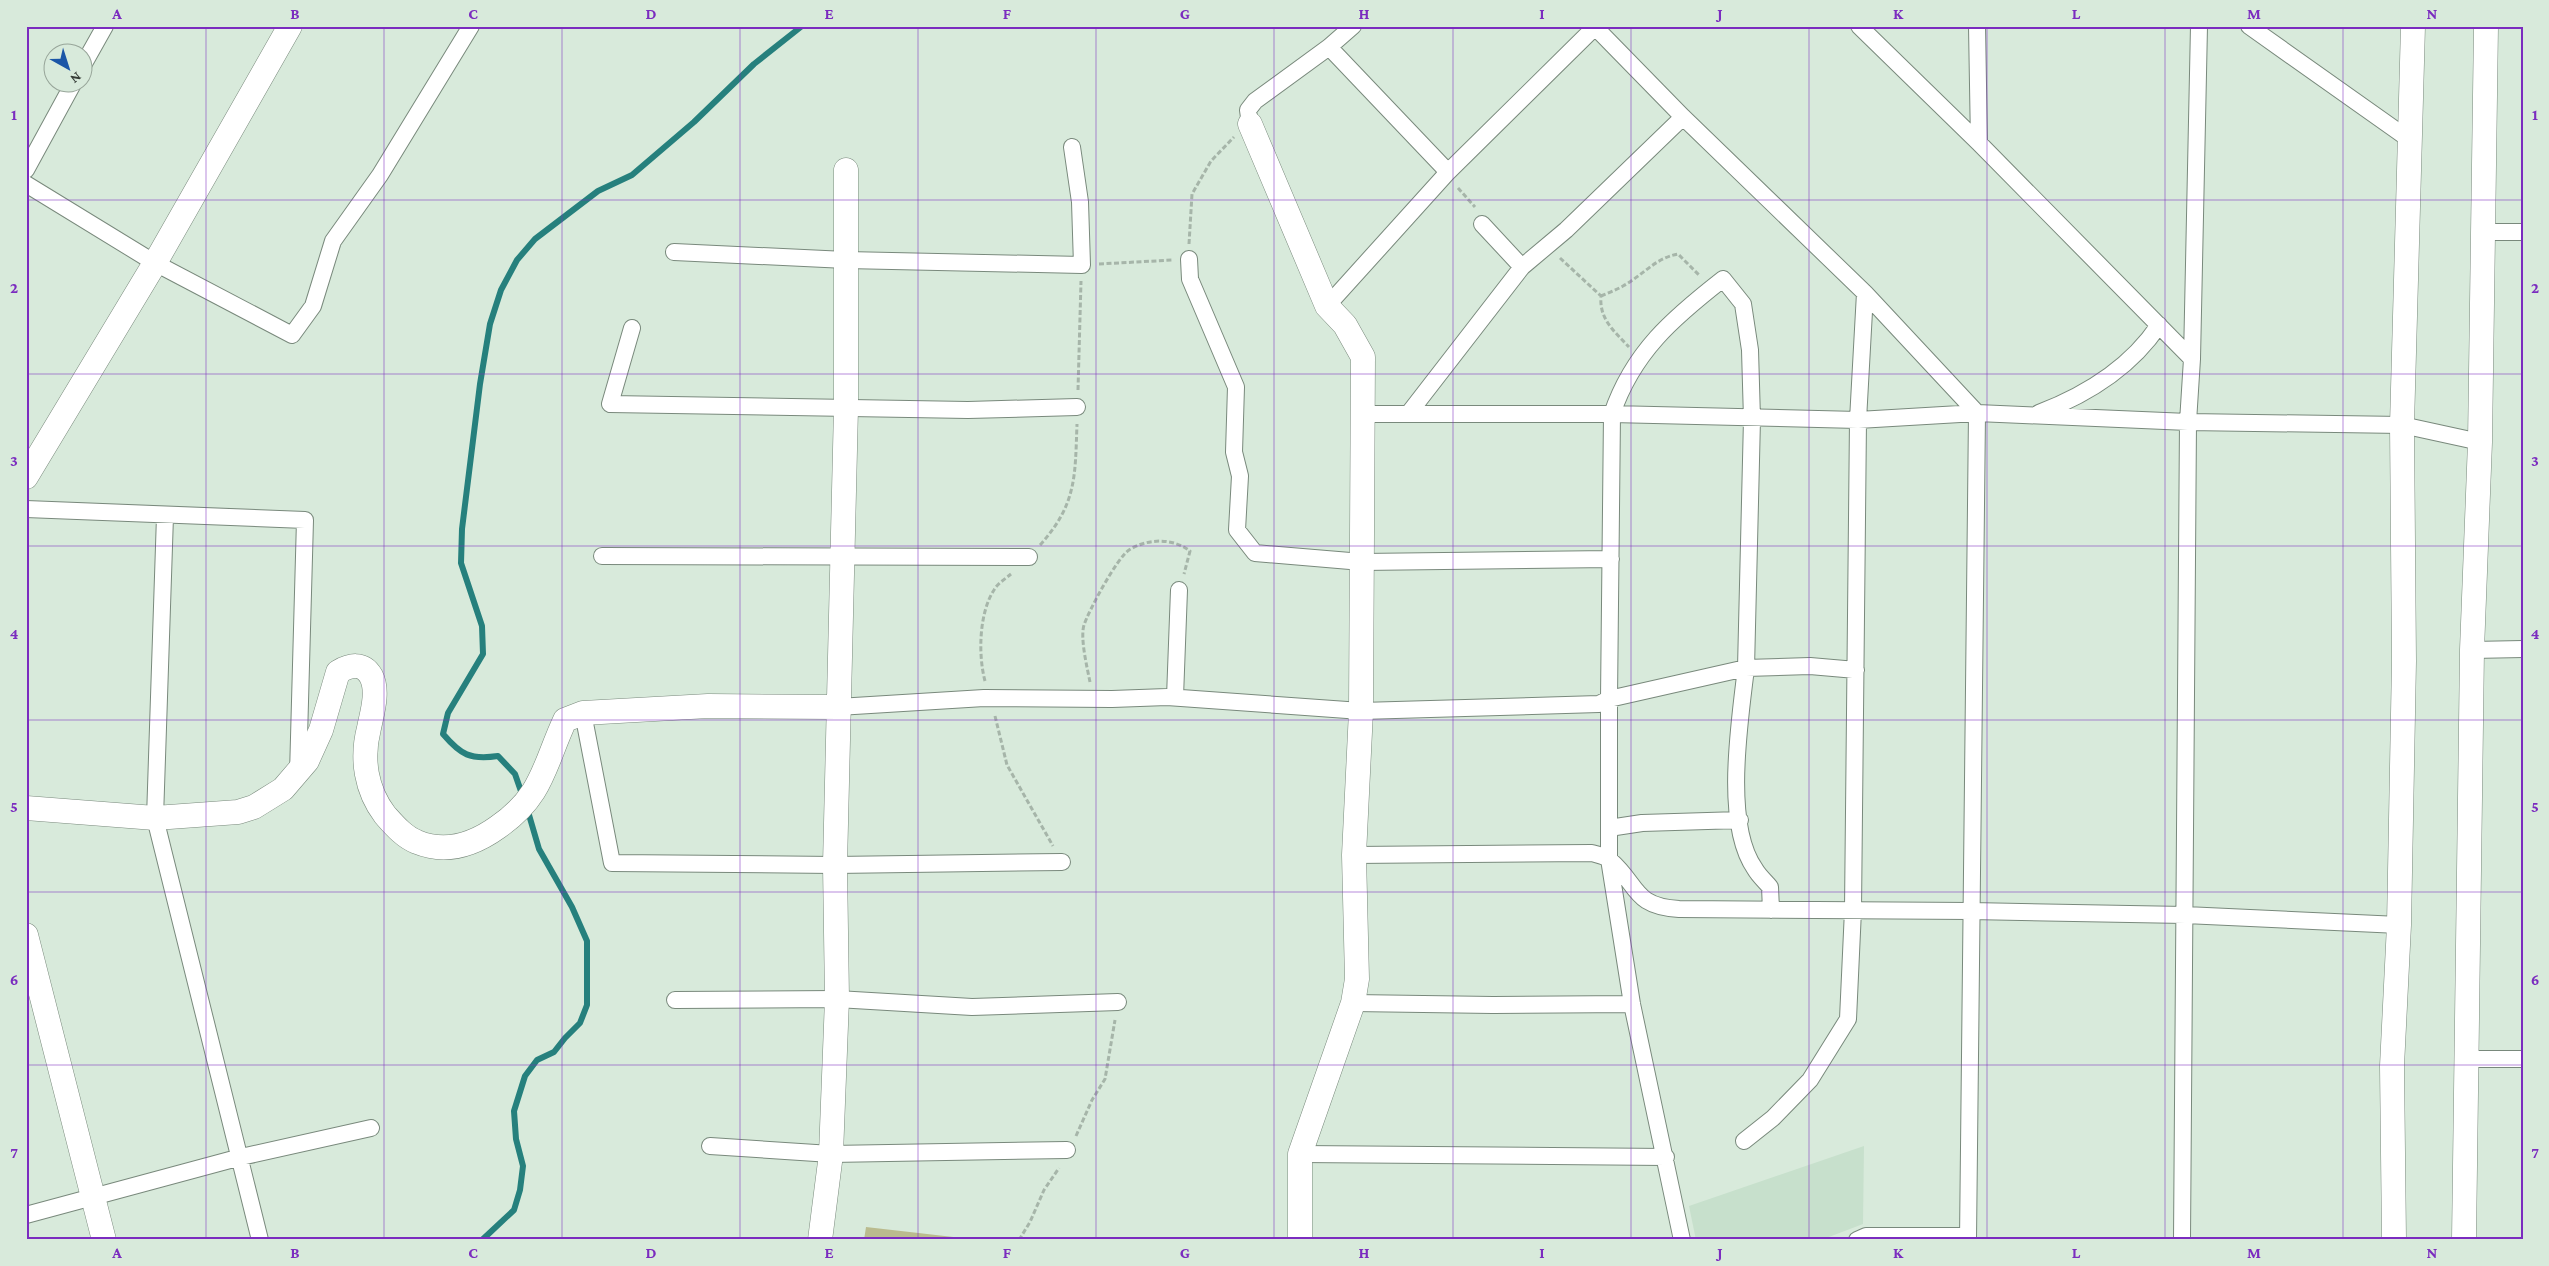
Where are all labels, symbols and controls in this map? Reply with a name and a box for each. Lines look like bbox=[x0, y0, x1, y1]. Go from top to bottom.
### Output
text: A bbox=[111, 5, 122, 22]
text: B bbox=[290, 5, 300, 22]
text: C bbox=[468, 5, 478, 22]
text: D bbox=[645, 5, 657, 22]
text: E bbox=[824, 5, 834, 22]
text: F bbox=[1003, 5, 1012, 22]
text: G bbox=[1180, 5, 1190, 22]
text: H bbox=[1359, 5, 1370, 22]
text: I bbox=[1539, 5, 1545, 22]
text: J bbox=[1715, 5, 1723, 22]
text: K bbox=[1893, 5, 1904, 22]
text: L bbox=[2072, 5, 2081, 22]
text: M bbox=[2247, 5, 2261, 22]
text: N bbox=[2427, 5, 2438, 22]
north arrow bbox=[42, 42, 92, 92]
text: N bbox=[67, 69, 85, 88]
text: 1 bbox=[11, 106, 17, 123]
text: 1 bbox=[2532, 106, 2538, 123]
text: 2 bbox=[10, 279, 18, 296]
text: 2 bbox=[2531, 279, 2539, 296]
text: 3 bbox=[10, 452, 18, 469]
text: 3 bbox=[2531, 452, 2539, 469]
text: 4 bbox=[10, 625, 19, 642]
text: 4 bbox=[2531, 625, 2540, 642]
text: 5 bbox=[10, 798, 18, 815]
text: 5 bbox=[2531, 798, 2539, 815]
text: 6 bbox=[10, 971, 18, 988]
text: 6 bbox=[2531, 971, 2539, 988]
text: 7 bbox=[10, 1144, 18, 1161]
text: 7 bbox=[2531, 1144, 2539, 1161]
text: A bbox=[111, 1244, 122, 1261]
text: B bbox=[290, 1244, 300, 1261]
text: C bbox=[468, 1244, 478, 1261]
text: D bbox=[645, 1244, 657, 1261]
text: E bbox=[824, 1244, 834, 1261]
text: F bbox=[1003, 1244, 1012, 1261]
text: G bbox=[1180, 1244, 1190, 1261]
text: H bbox=[1359, 1244, 1370, 1261]
text: I bbox=[1539, 1244, 1545, 1261]
text: J bbox=[1715, 1244, 1723, 1261]
text: K bbox=[1893, 1244, 1904, 1261]
text: L bbox=[2072, 1244, 2081, 1261]
text: M bbox=[2247, 1244, 2261, 1261]
text: N bbox=[2427, 1244, 2438, 1261]

